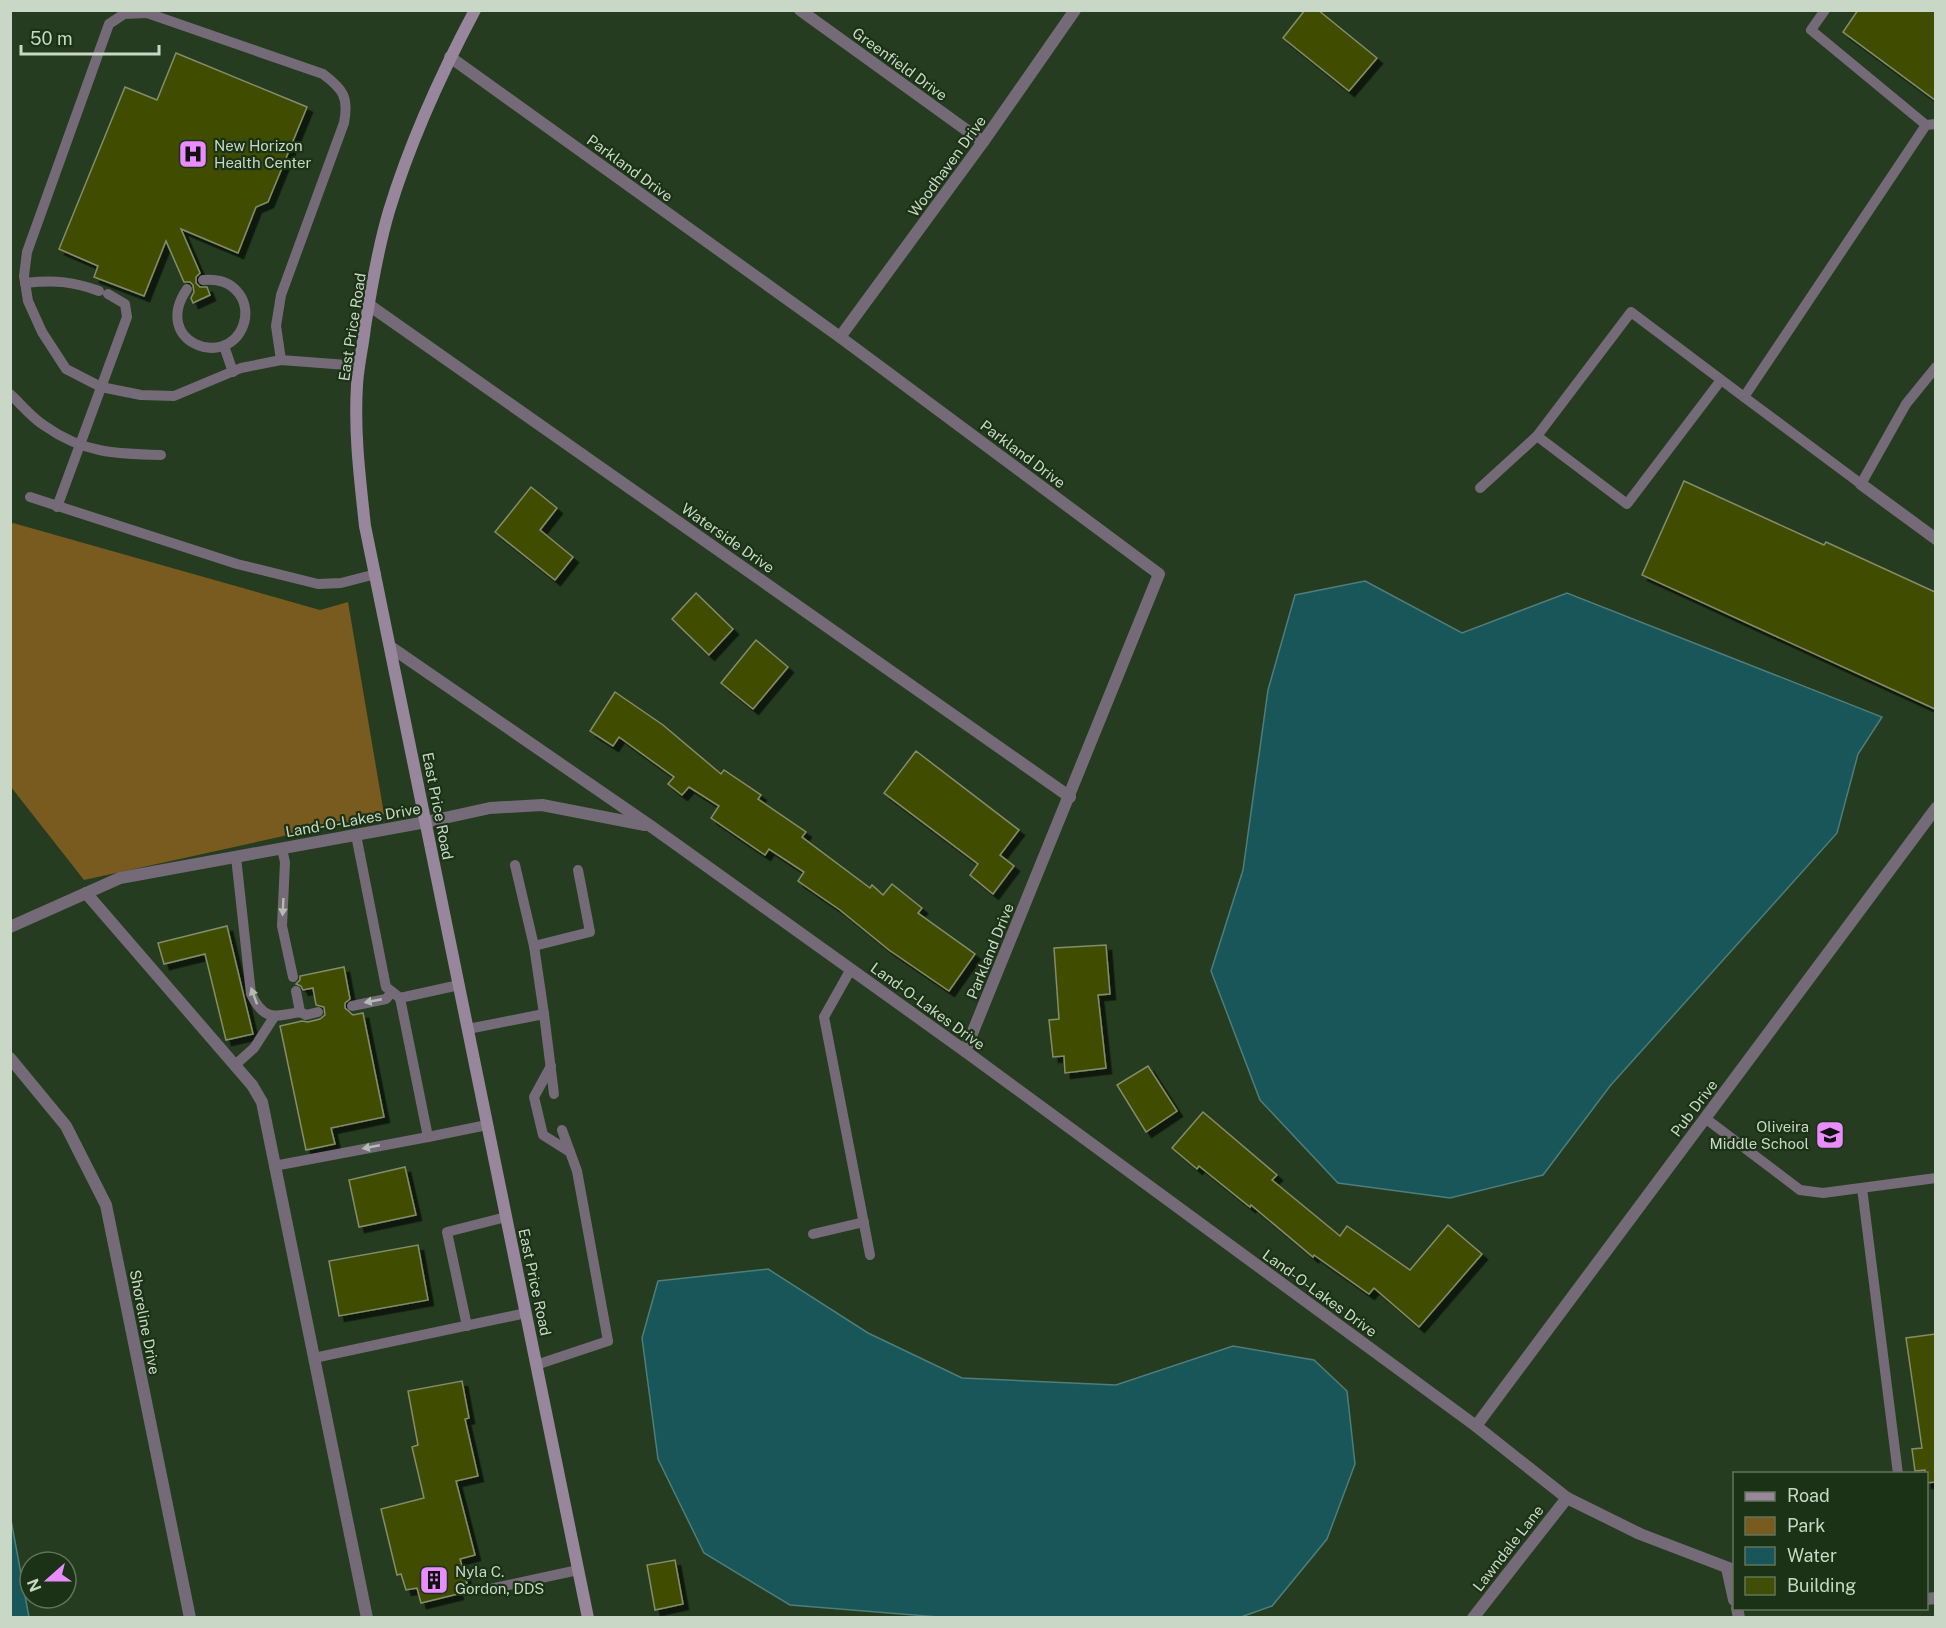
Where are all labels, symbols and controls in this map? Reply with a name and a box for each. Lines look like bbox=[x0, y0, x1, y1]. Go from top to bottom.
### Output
scale bar bbox=[21, 18, 159, 56]
street label: Greenfield Drive bbox=[849, 24, 951, 104]
text: 50 m bbox=[30, 28, 73, 49]
street label: Woodhaven Drive bbox=[905, 112, 989, 220]
street label: Parkland Drive bbox=[584, 131, 676, 205]
place label: New Horizon Health Center bbox=[214, 137, 311, 171]
hospital icon: New Horizon Health Center bbox=[177, 138, 209, 170]
street label: East Price Road bbox=[335, 272, 369, 382]
street label: Parkland Drive bbox=[977, 417, 1069, 491]
street label: Waterside Drive bbox=[678, 500, 778, 576]
street label: East Price Road bbox=[419, 751, 457, 861]
street label: Land-O-Lakes Drive bbox=[284, 800, 422, 840]
one-way arrow bbox=[278, 897, 287, 916]
street label: Parkland Drive bbox=[963, 901, 1017, 1001]
street label: Land-O-Lakes Drive bbox=[868, 959, 988, 1053]
one-way arrow bbox=[248, 986, 258, 1004]
one-way arrow bbox=[364, 997, 383, 1006]
street label: Pub Drive bbox=[1667, 1076, 1721, 1140]
place label: Oliveira Middle School bbox=[1710, 1118, 1809, 1152]
school or university icon: Oliveira Middle School bbox=[1814, 1119, 1846, 1151]
one-way arrow bbox=[361, 1143, 380, 1152]
street label: East Price Road bbox=[515, 1227, 555, 1337]
street label: Land-O-Lakes Drive bbox=[1260, 1246, 1380, 1340]
street label: Shoreline Drive bbox=[127, 1268, 163, 1376]
legend bbox=[1733, 1472, 1928, 1610]
text: Road bbox=[1787, 1485, 1830, 1506]
street label: Lawndale Lane bbox=[1469, 1502, 1547, 1594]
text: Park bbox=[1787, 1515, 1825, 1536]
text: Water bbox=[1787, 1545, 1837, 1566]
north arrow bbox=[18, 1550, 78, 1610]
place label: Nyla C. Gordon, DDS bbox=[455, 1563, 544, 1597]
building icon: Nyla C. Gordon, DDS bbox=[418, 1564, 450, 1596]
text: Building bbox=[1787, 1575, 1856, 1596]
text: N bbox=[23, 1576, 46, 1594]

